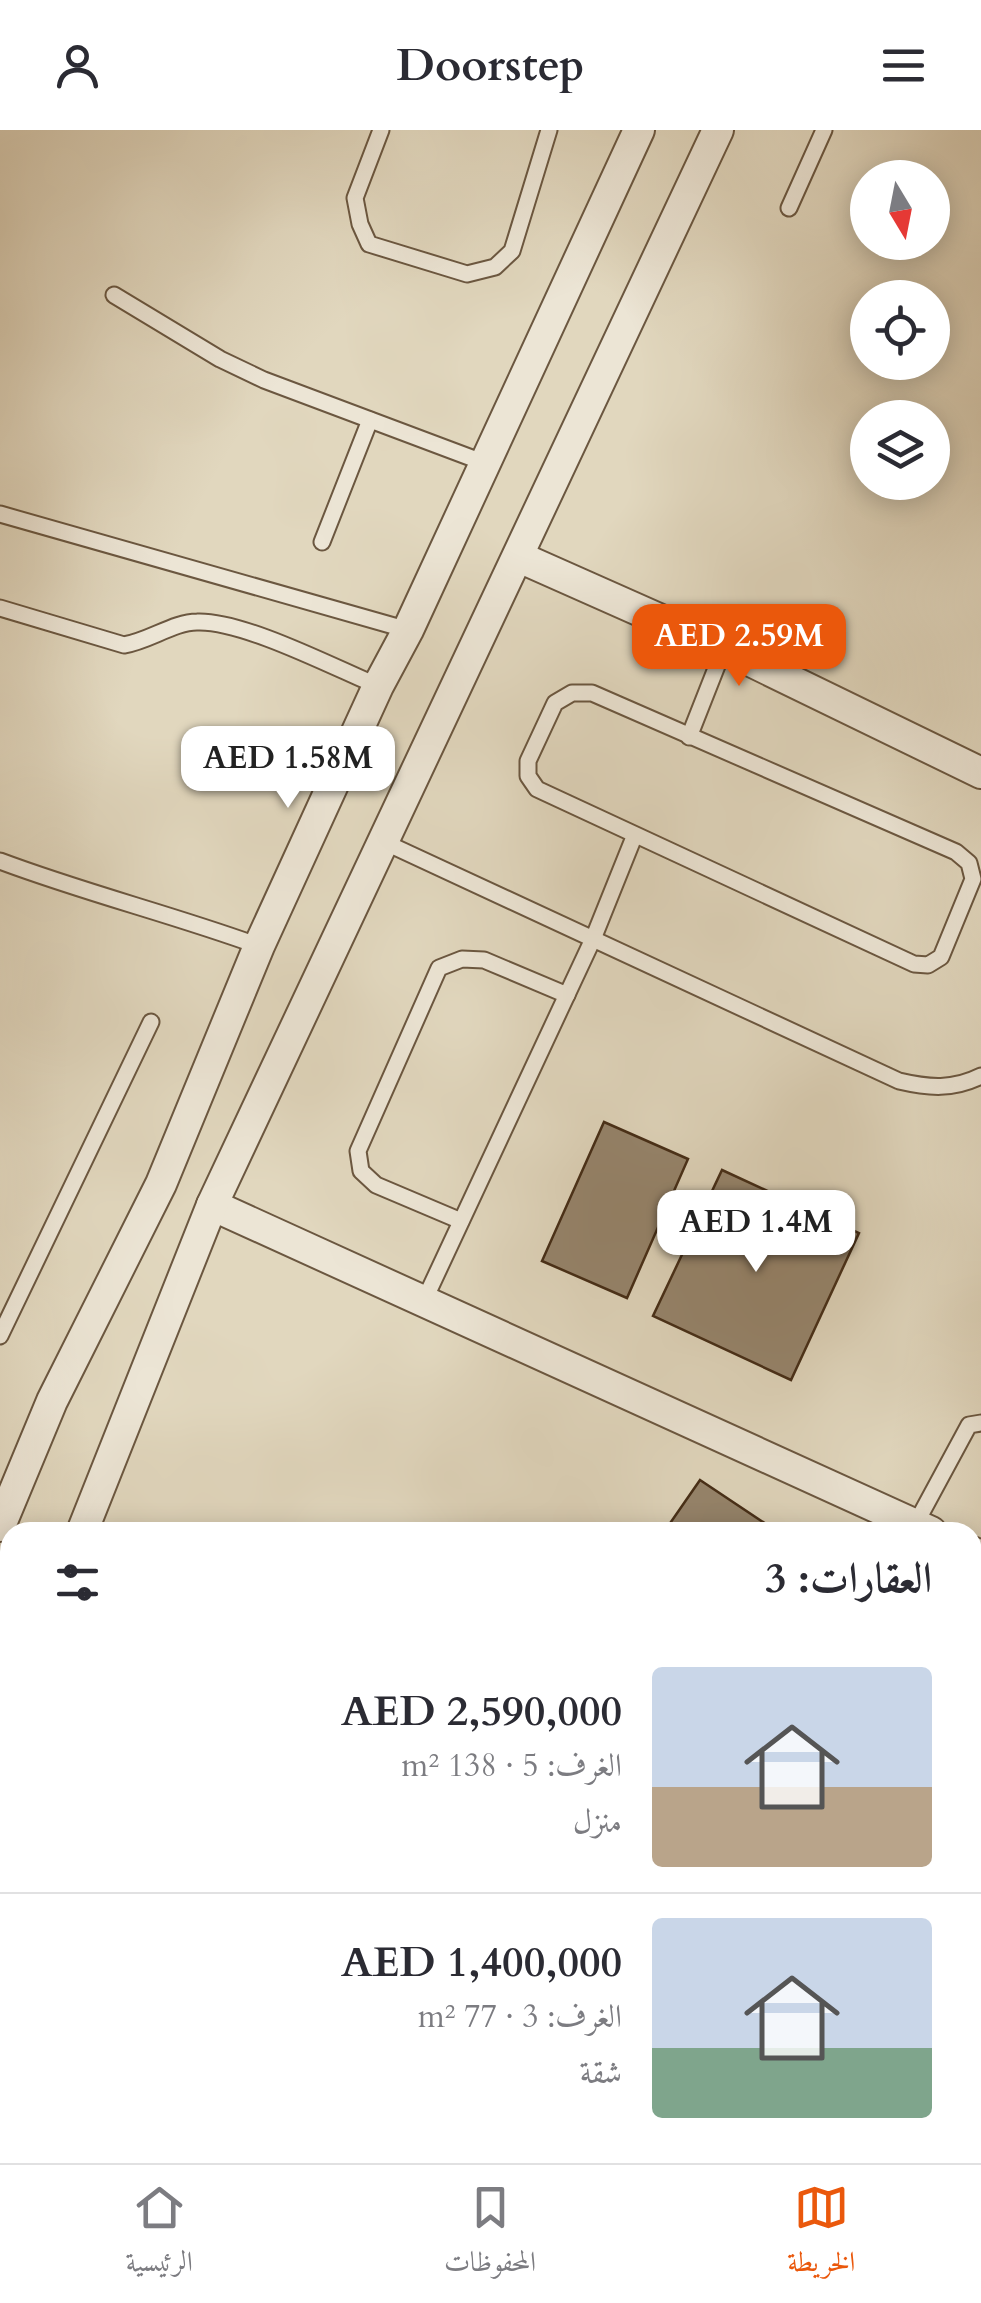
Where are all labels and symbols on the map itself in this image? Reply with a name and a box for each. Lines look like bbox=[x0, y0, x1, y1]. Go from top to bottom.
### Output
north arrow bbox=[850, 160, 950, 260]
pin: AED 2.59M bbox=[625, 604, 853, 689]
pin: AED 1.58M bbox=[174, 726, 402, 811]
pin: AED 1.4M bbox=[653, 1190, 859, 1275]

